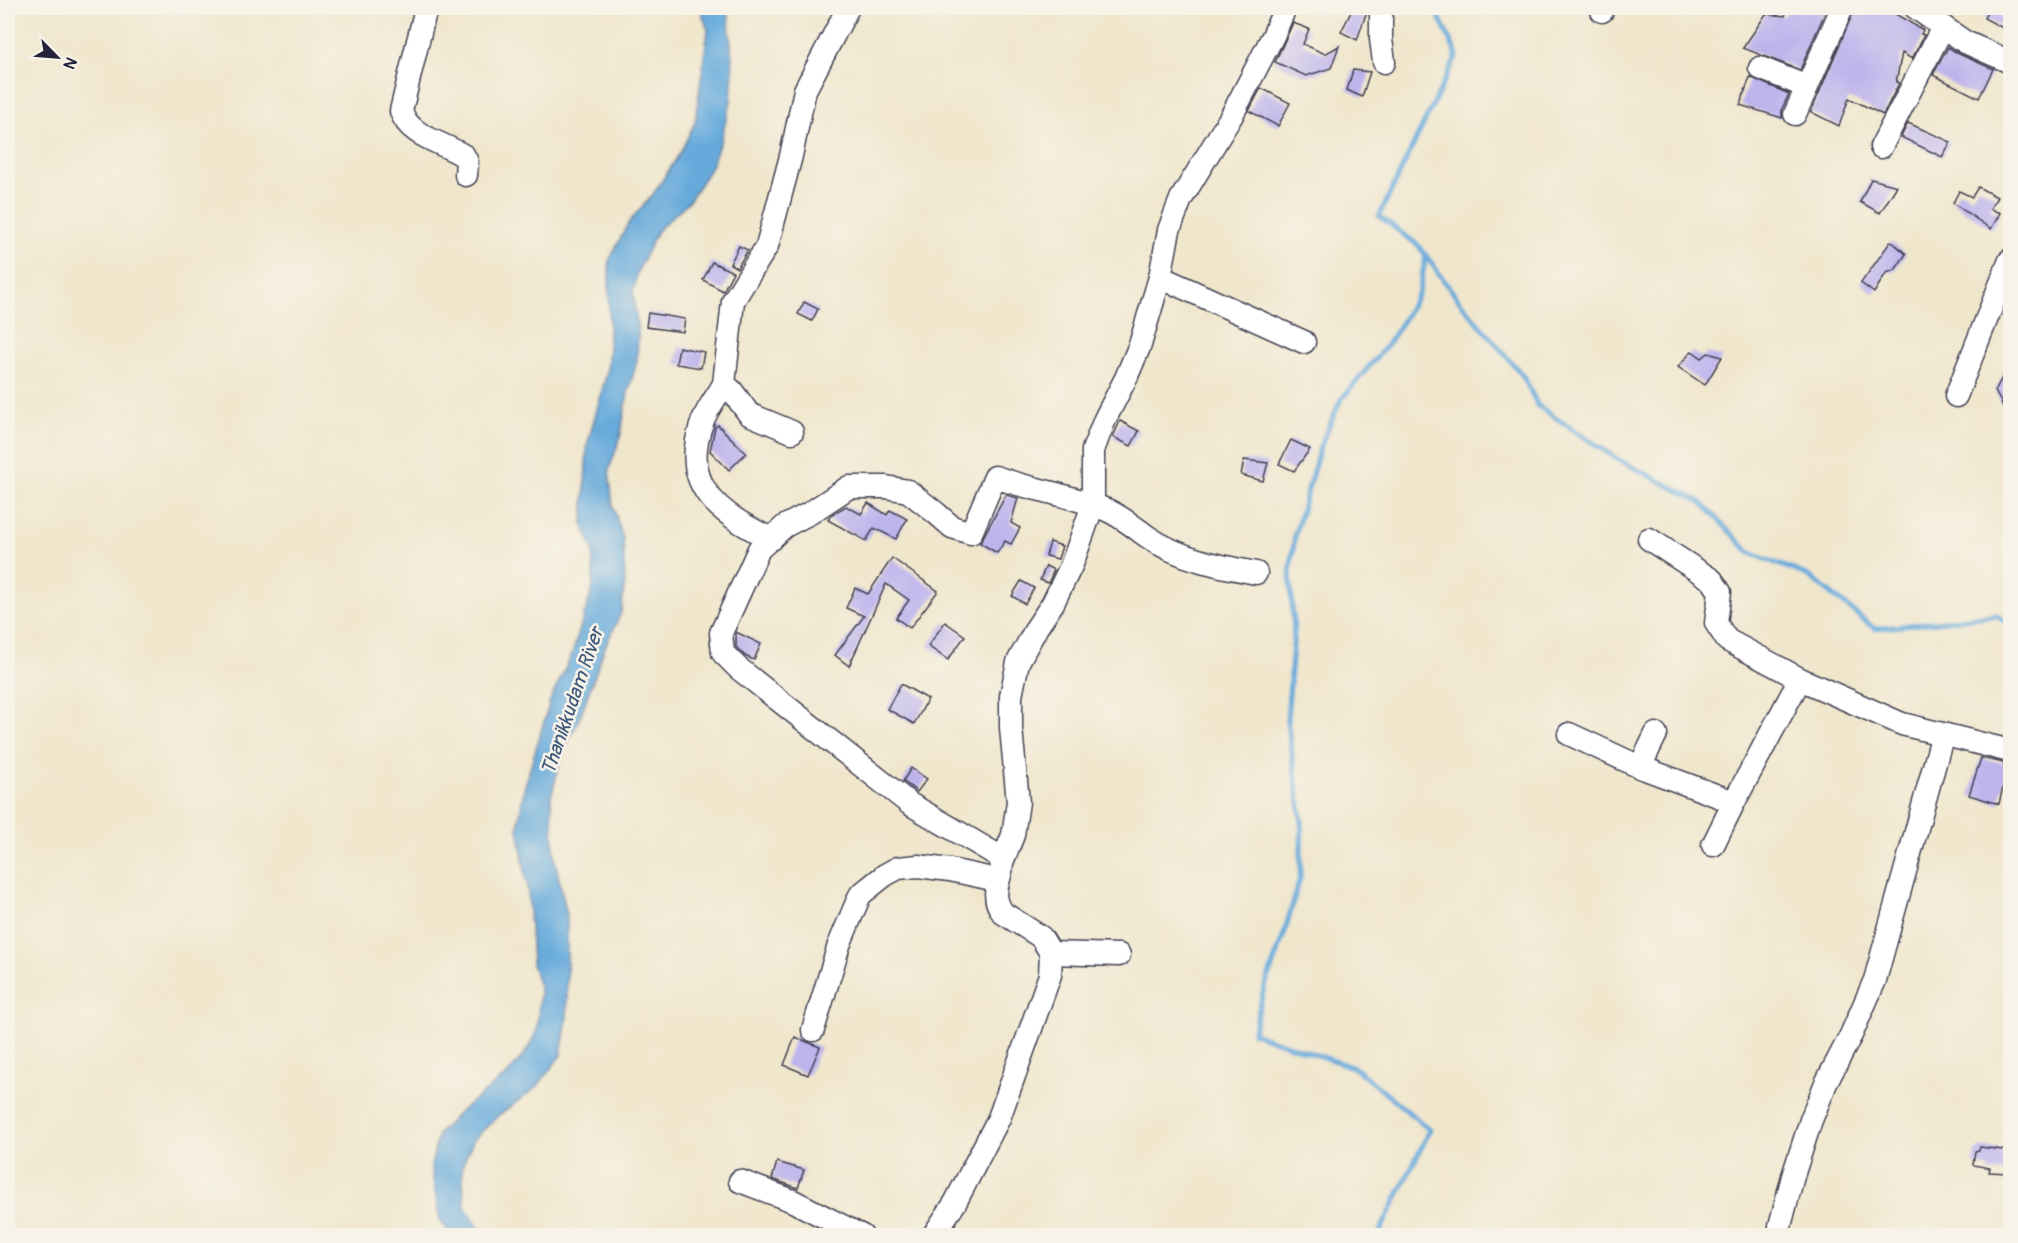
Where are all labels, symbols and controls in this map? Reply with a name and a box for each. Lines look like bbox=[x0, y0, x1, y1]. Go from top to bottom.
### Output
north arrow bbox=[27, 27, 87, 87]
text: N bbox=[58, 54, 81, 72]
water label: Thanikkudam River bbox=[536, 622, 610, 778]

